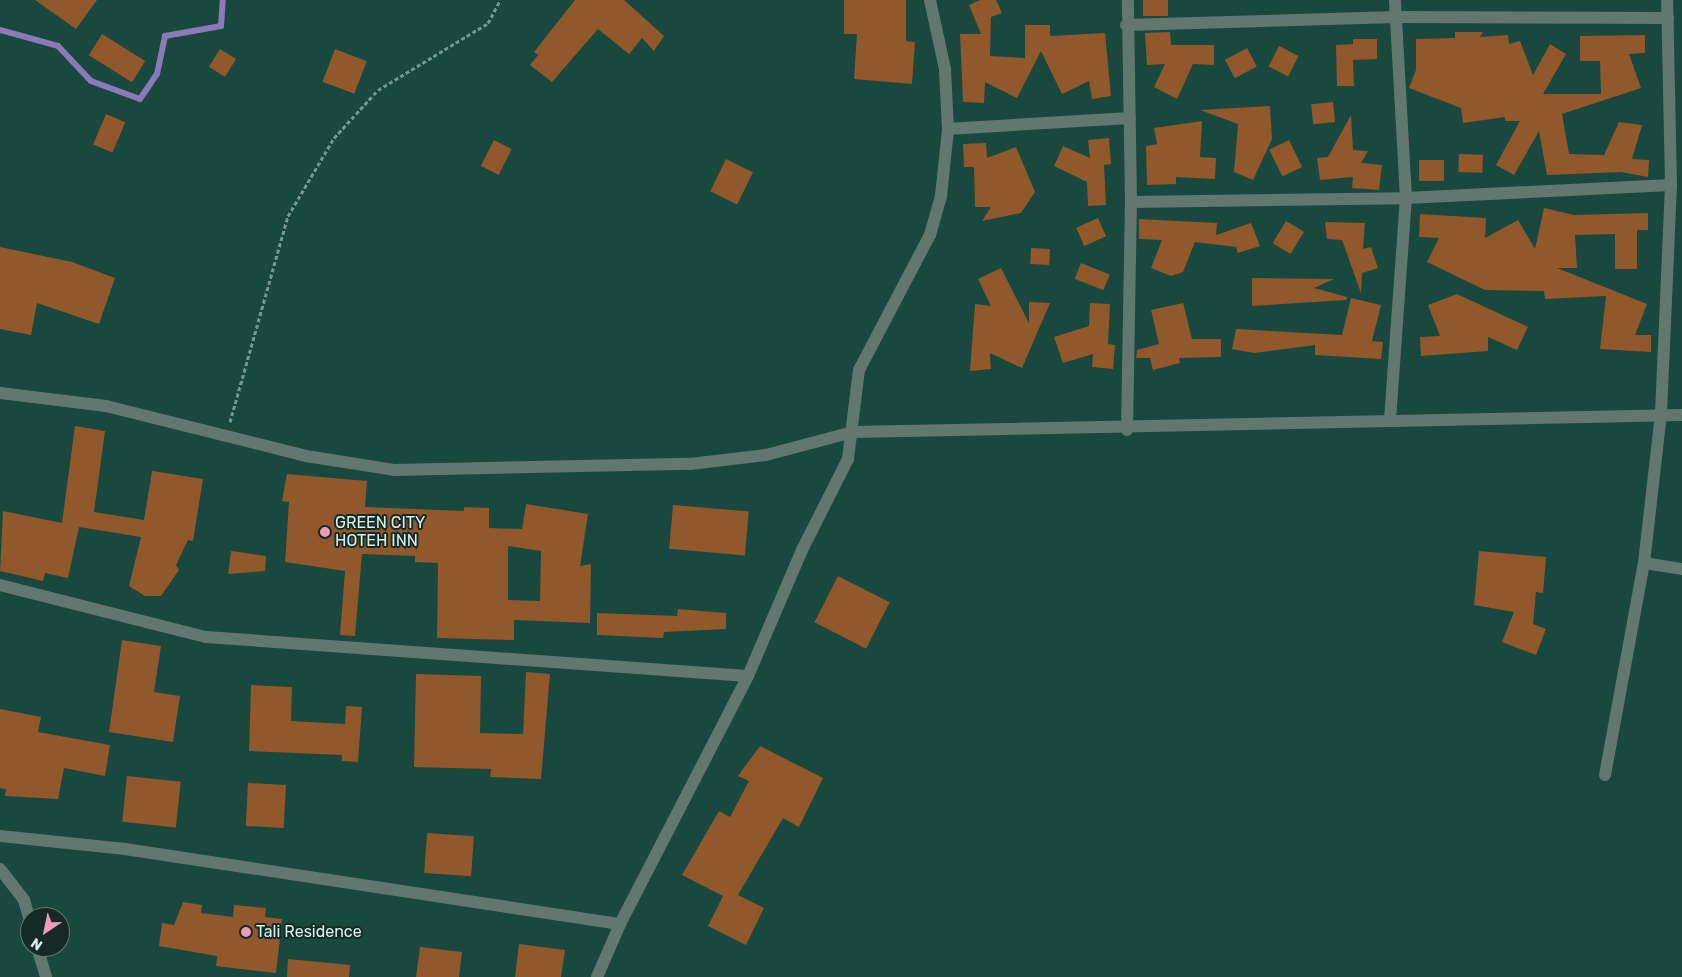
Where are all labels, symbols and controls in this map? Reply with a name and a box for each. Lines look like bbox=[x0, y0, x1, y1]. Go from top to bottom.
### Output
place label: GREEN CITY HOTEH INN bbox=[335, 513, 425, 551]
marker: GREEN CITY HOTEH INN bbox=[319, 526, 331, 538]
north arrow bbox=[20, 907, 70, 957]
place label: Tali Residence bbox=[256, 922, 362, 942]
marker: Tali Residence bbox=[240, 926, 252, 938]
text: N bbox=[28, 934, 46, 954]

